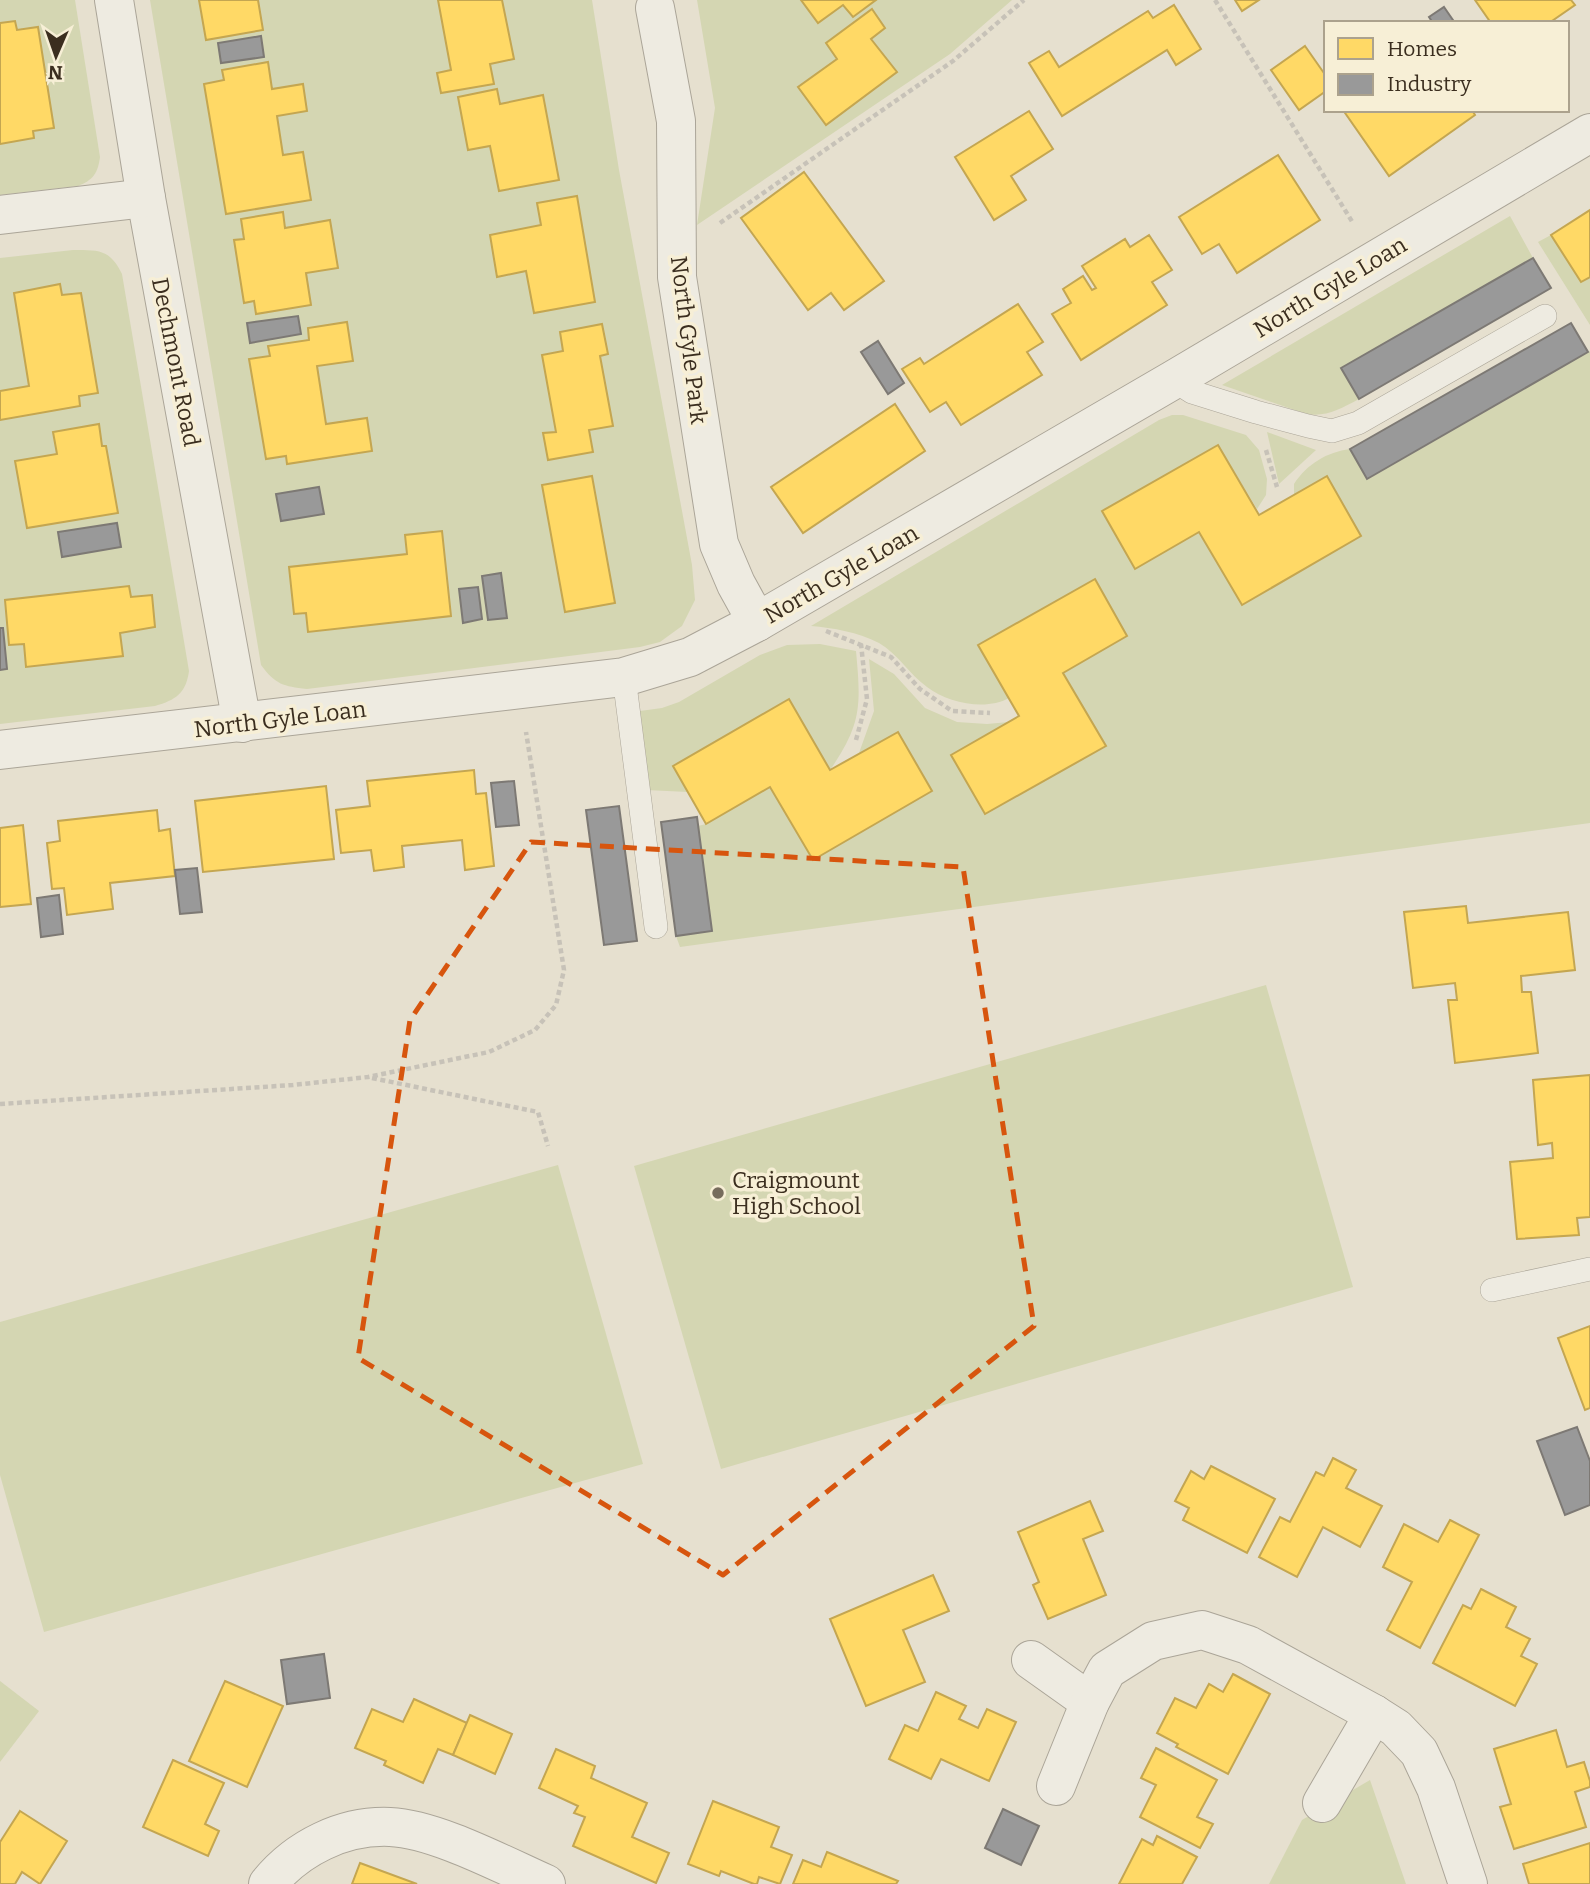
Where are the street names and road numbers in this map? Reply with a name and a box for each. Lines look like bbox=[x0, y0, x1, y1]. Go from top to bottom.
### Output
street label: North Gyle Loan bbox=[1248, 230, 1412, 344]
street label: North Gyle Park bbox=[665, 254, 713, 426]
street label: Dechmont Road bbox=[146, 275, 206, 449]
street label: North Gyle Loan bbox=[759, 518, 923, 629]
street label: North Gyle Loan bbox=[192, 694, 368, 743]

